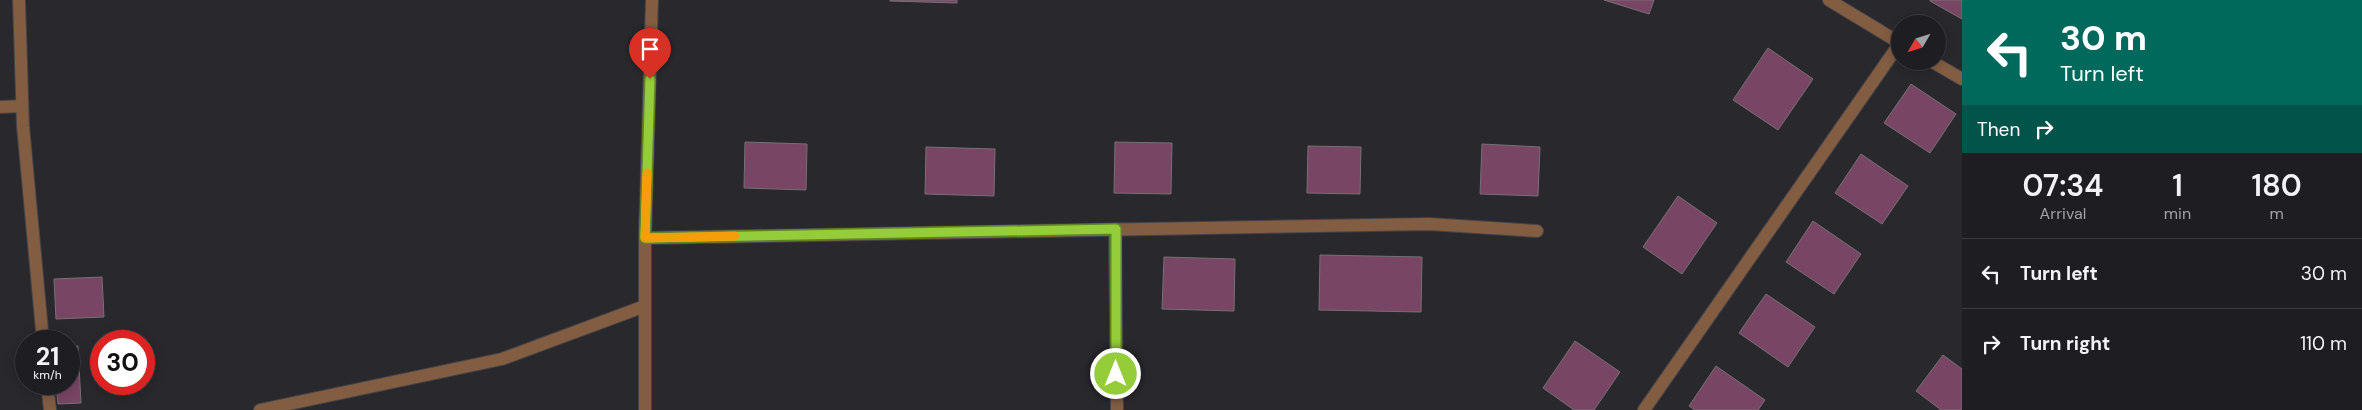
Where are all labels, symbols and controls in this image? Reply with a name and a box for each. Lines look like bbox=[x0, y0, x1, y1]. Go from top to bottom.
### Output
north arrow bbox=[1891, 15, 1946, 70]
map controls bbox=[1891, 15, 1946, 70]
text: 30 m bbox=[2060, 15, 2147, 61]
icon: left bbox=[1977, 20, 2042, 85]
pin bbox=[629, 28, 671, 79]
icon: arrive bbox=[636, 35, 664, 63]
text: Turn left bbox=[2060, 59, 2144, 88]
icon: right bbox=[2030, 115, 2058, 143]
text: Then bbox=[1977, 117, 2020, 142]
text: 07:34 bbox=[2022, 166, 2103, 205]
text: 1 bbox=[2172, 166, 2183, 205]
text: 180 bbox=[2251, 166, 2302, 205]
text: Arrival bbox=[2040, 203, 2086, 224]
text: min bbox=[2164, 203, 2191, 224]
text: m bbox=[2269, 203, 2284, 224]
icon: left bbox=[1977, 260, 2005, 288]
text: Turn left bbox=[2020, 261, 2098, 286]
text: 30 m bbox=[2301, 261, 2347, 286]
speed limit sign: 30 bbox=[90, 330, 155, 395]
icon: right bbox=[1977, 330, 2005, 358]
text: Turn right bbox=[2020, 331, 2110, 356]
text: 110 m bbox=[2300, 331, 2347, 356]
text: 21 bbox=[36, 340, 59, 373]
position arrow bbox=[1089, 347, 1141, 399]
text: km/h bbox=[33, 367, 62, 383]

